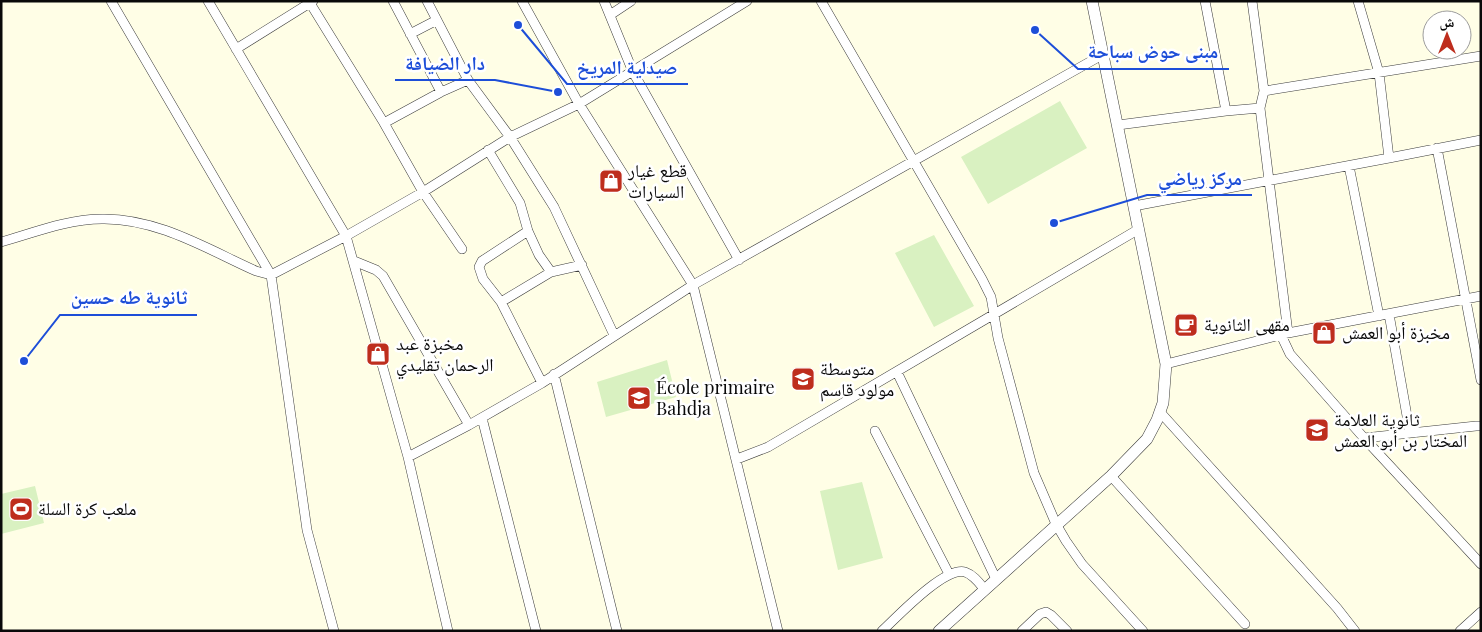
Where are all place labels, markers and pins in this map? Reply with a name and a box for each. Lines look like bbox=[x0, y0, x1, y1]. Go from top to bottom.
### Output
callout: مبنى حوض سباحة bbox=[1078, 35, 1229, 69]
callout: دار الضيافة bbox=[395, 46, 495, 80]
callout: صيدلية المريخ bbox=[567, 50, 688, 84]
place label: قطع غيار السيارات bbox=[627, 158, 687, 203]
callout: مركز رياضي bbox=[1147, 161, 1252, 195]
shop icon: قطع غيار السيارات bbox=[598, 168, 624, 194]
callout: ثانوية طه حسين bbox=[60, 281, 197, 315]
cafe icon: مقهى الثانوية bbox=[1173, 312, 1199, 338]
place label: مقهى الثانوية bbox=[1204, 312, 1290, 336]
shop icon: مخبزة أبو العمش bbox=[1311, 320, 1337, 346]
place label: مخبزة أبو العمش bbox=[1342, 320, 1450, 344]
place label: مخبزة عبد الرحمان تقليدي bbox=[396, 331, 494, 380]
shop icon: مخبزة عبد الرحمان تقليدي bbox=[365, 341, 391, 367]
place label: متوسطة مولود قاسم bbox=[820, 356, 894, 402]
school or university icon: متوسطة مولود قاسم bbox=[790, 366, 816, 392]
place label: École primaire Bahdja bbox=[656, 375, 775, 420]
school or university icon: École primaire Bahdja bbox=[626, 385, 652, 411]
place label: ثانوية العلامة المختار بن أبو العمش bbox=[1334, 407, 1467, 452]
school or university icon: ثانوية العلامة المختار بن أبو العمش bbox=[1304, 417, 1330, 443]
sports icon: ملعب كرة السلة bbox=[8, 496, 34, 522]
place label: ملعب كرة السلة bbox=[38, 496, 136, 520]

